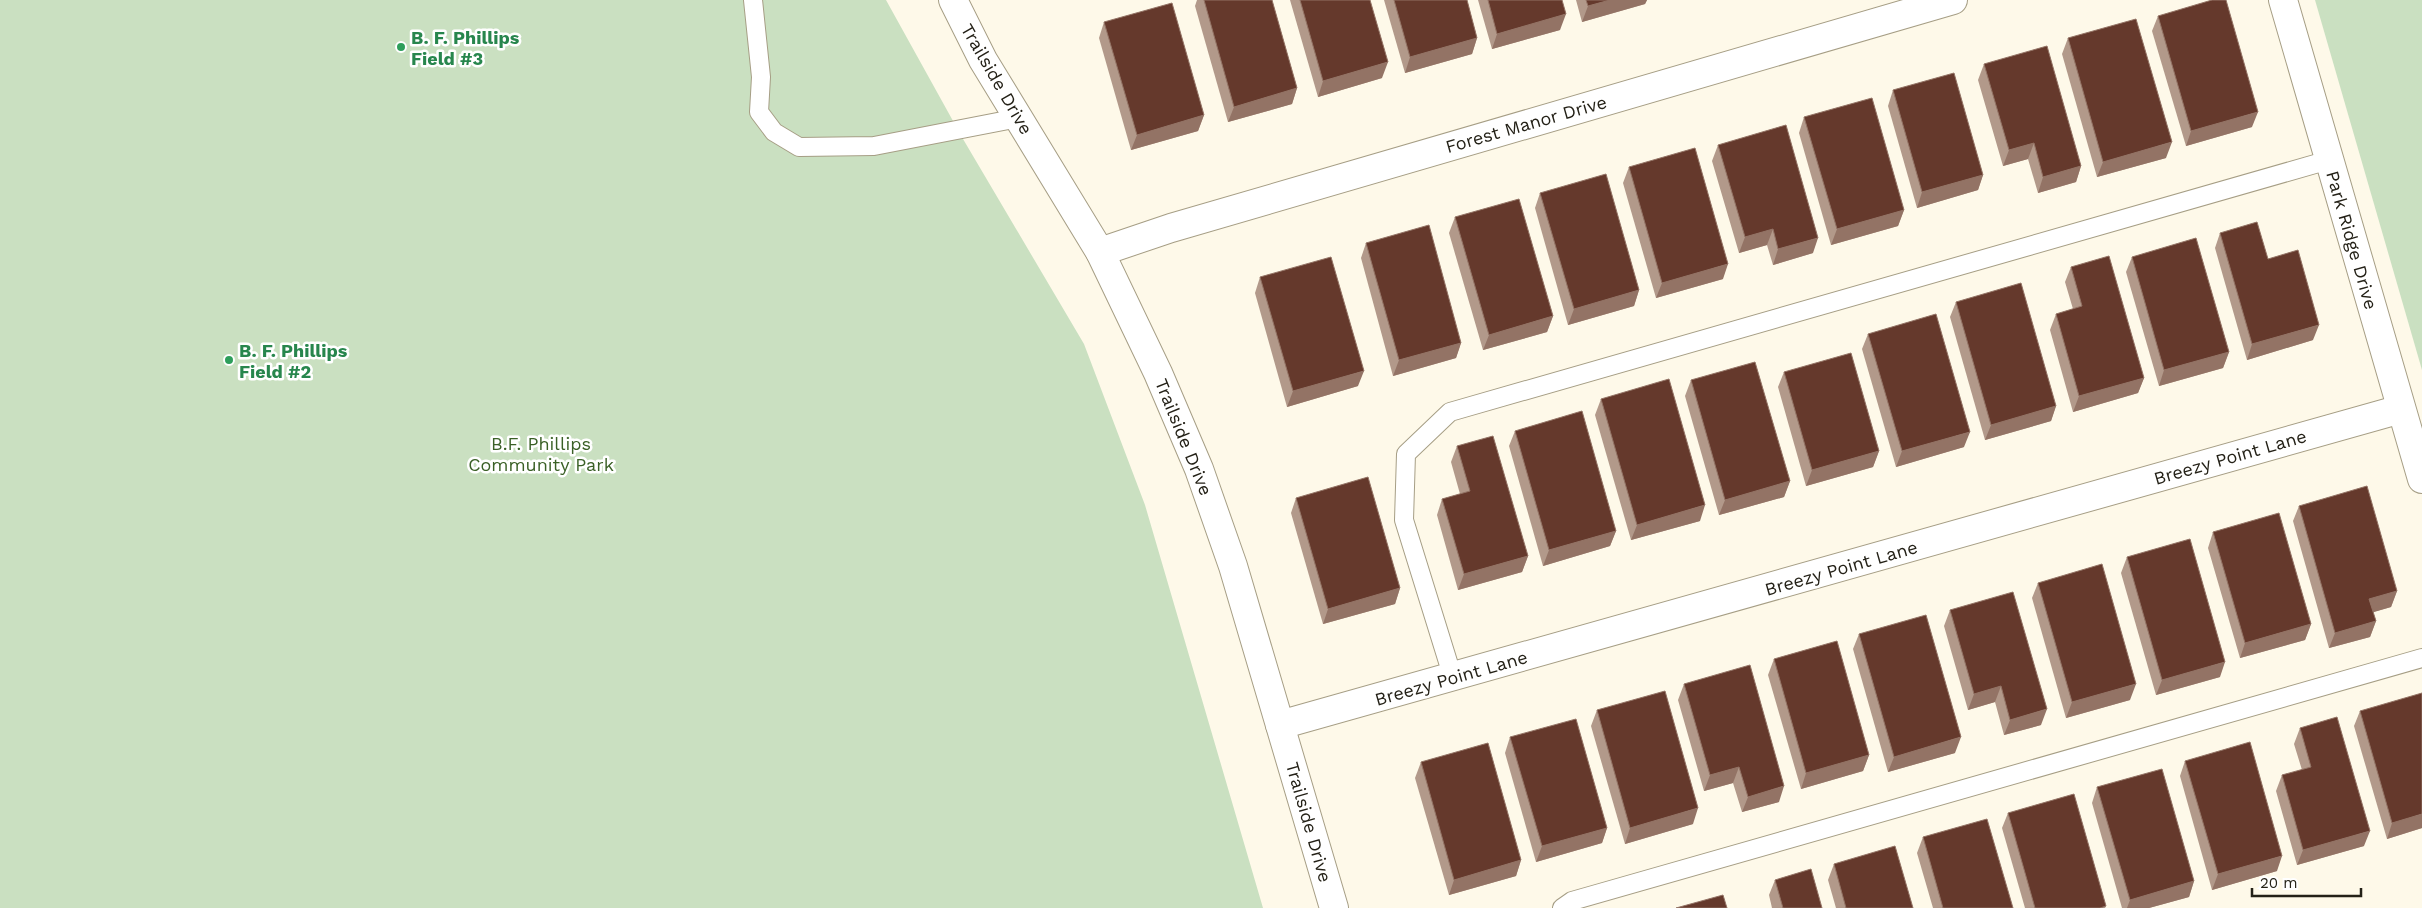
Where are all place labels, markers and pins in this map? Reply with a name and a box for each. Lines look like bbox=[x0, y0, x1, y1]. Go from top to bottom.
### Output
place label: B. F. Phillips Field #3 bbox=[411, 27, 520, 69]
marker: B. F. Phillips Field #3 bbox=[395, 41, 407, 53]
place label: B. F. Phillips Field #2 bbox=[239, 340, 348, 382]
marker: B. F. Phillips Field #2 bbox=[223, 354, 235, 366]

